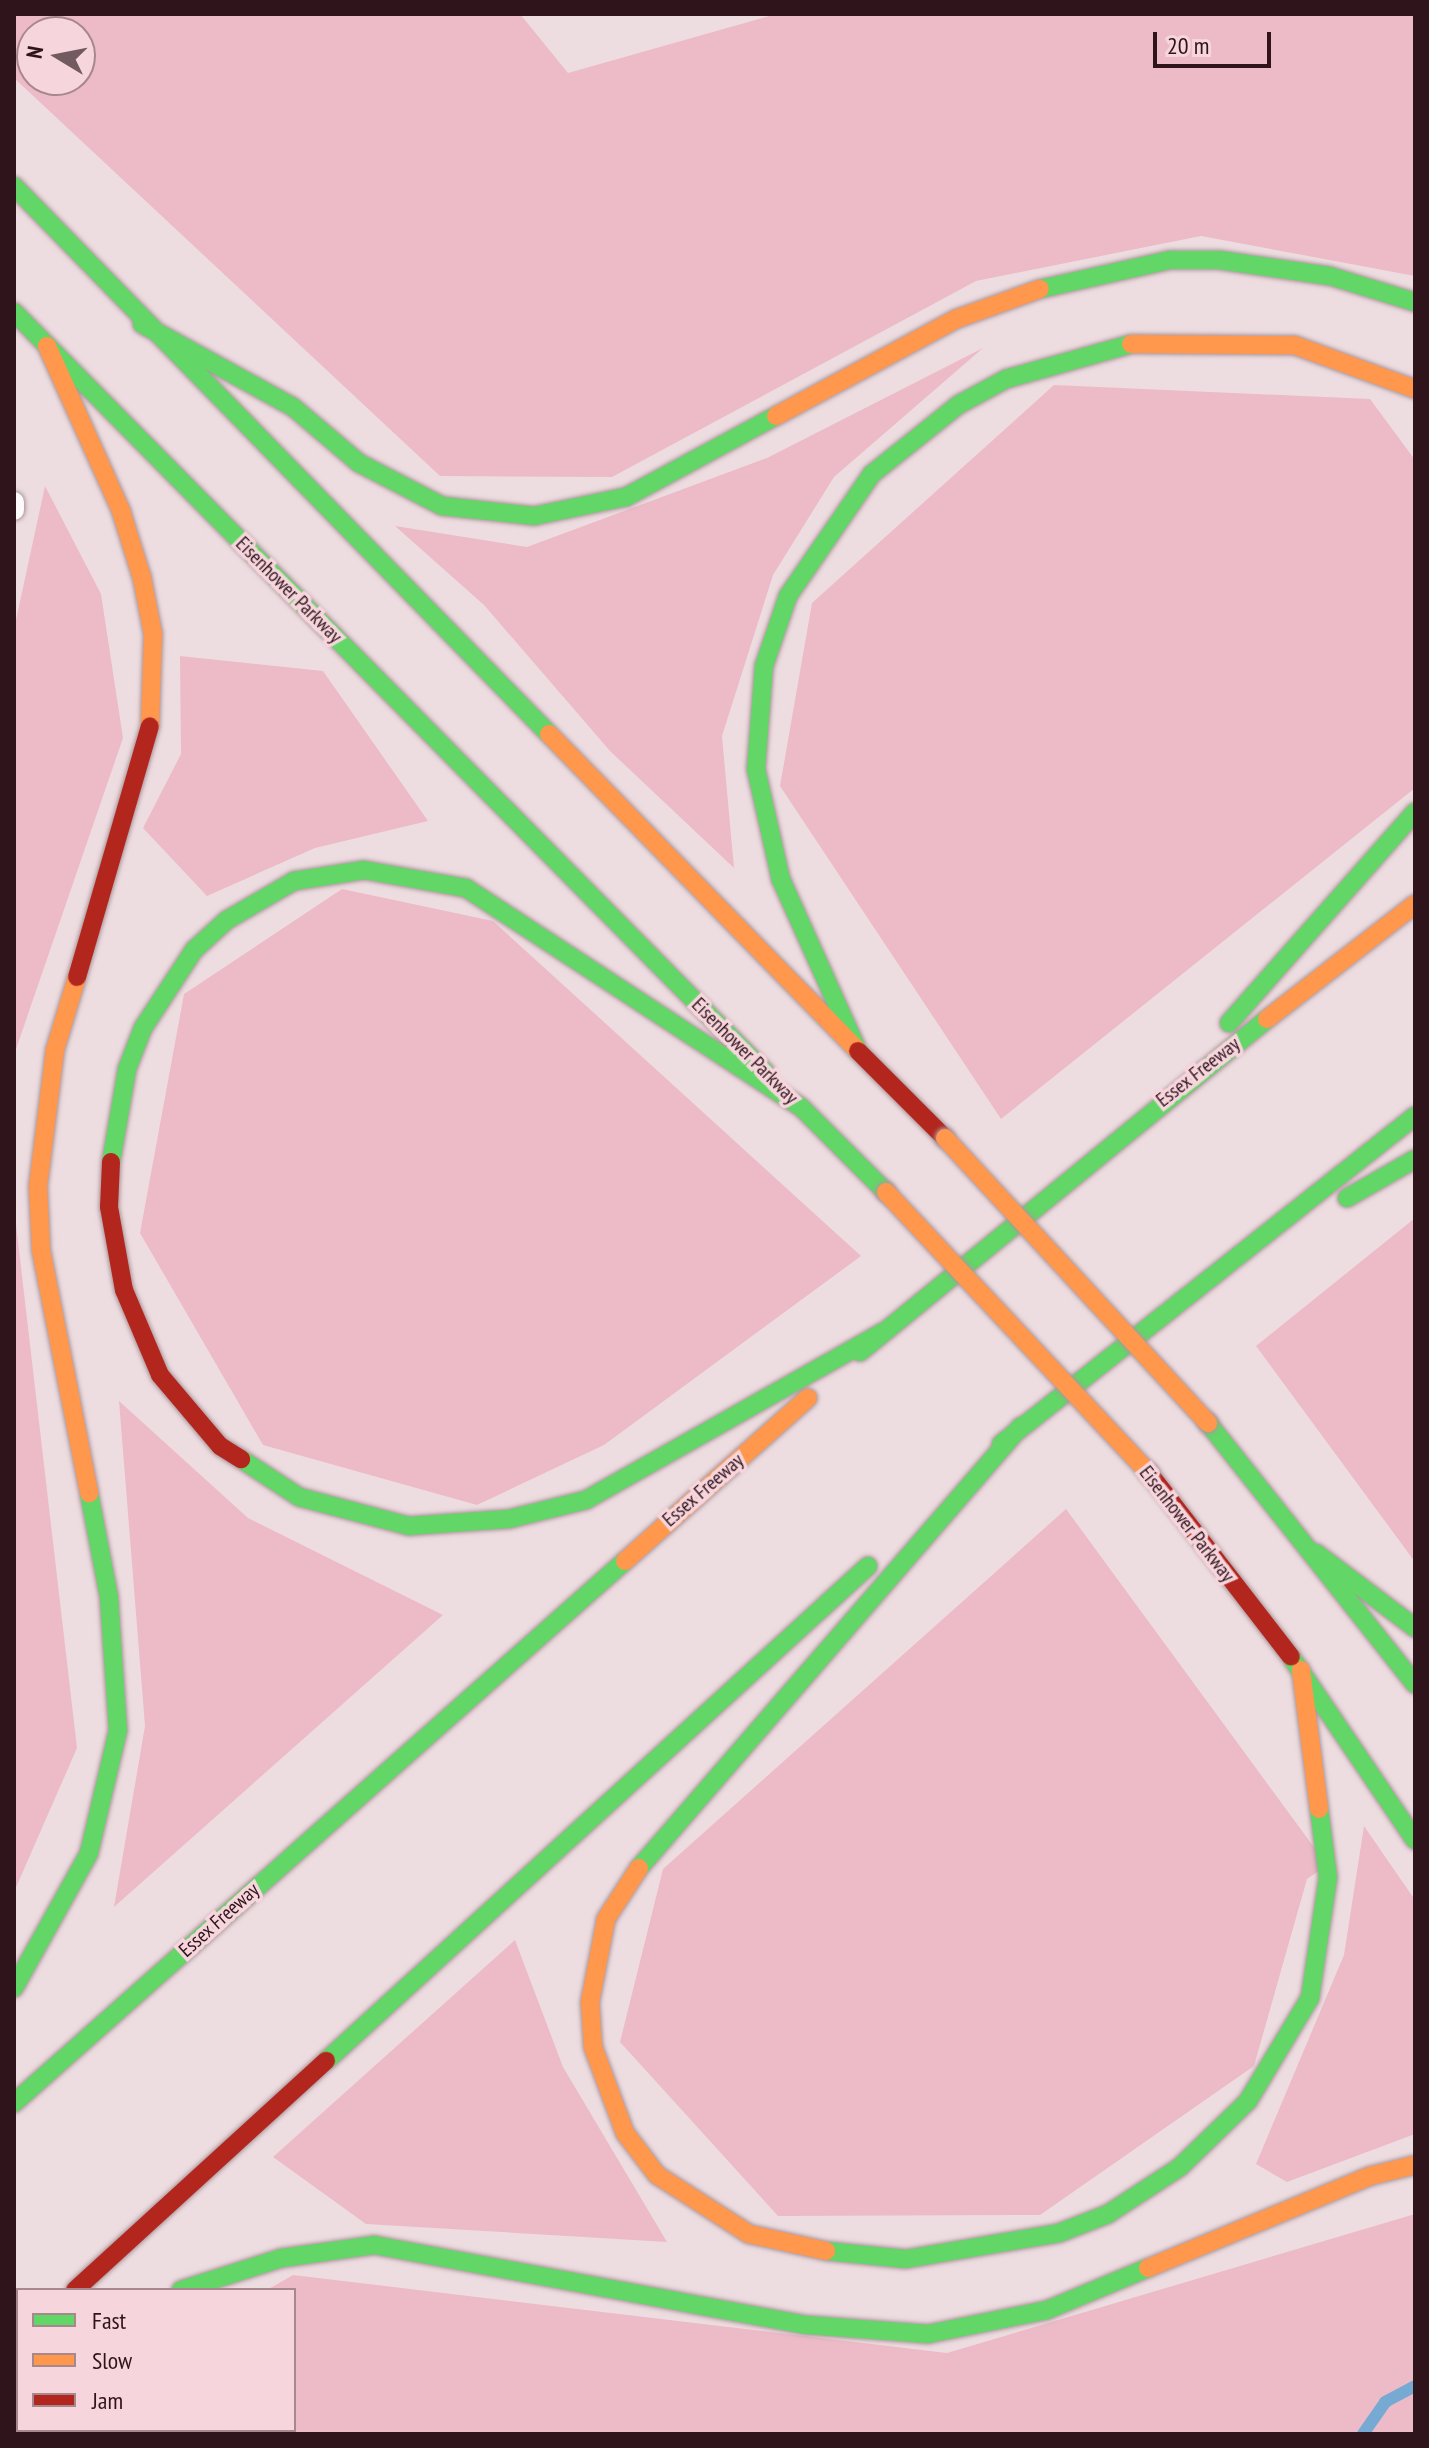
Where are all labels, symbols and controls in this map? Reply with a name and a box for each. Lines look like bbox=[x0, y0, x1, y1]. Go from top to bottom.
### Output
north arrow bbox=[16, 16, 96, 96]
scale bar bbox=[1157, 16, 1275, 66]
text: 20 m bbox=[1167, 30, 1209, 61]
text: N bbox=[20, 44, 49, 60]
street label: Eisenhower Parkway bbox=[231, 532, 347, 648]
street label: Eisenhower Parkway bbox=[687, 993, 803, 1109]
street label: Essex Freeway bbox=[1151, 1032, 1245, 1112]
street label: Essex Freeway bbox=[657, 1448, 749, 1532]
street label: Eisenhower Parkway bbox=[1134, 1461, 1240, 1587]
street label: Essex Freeway bbox=[174, 1878, 264, 1962]
legend bbox=[16, 2288, 296, 2432]
text: Fast bbox=[92, 2305, 126, 2336]
text: Slow bbox=[92, 2345, 132, 2376]
text: Jam bbox=[92, 2385, 123, 2416]

